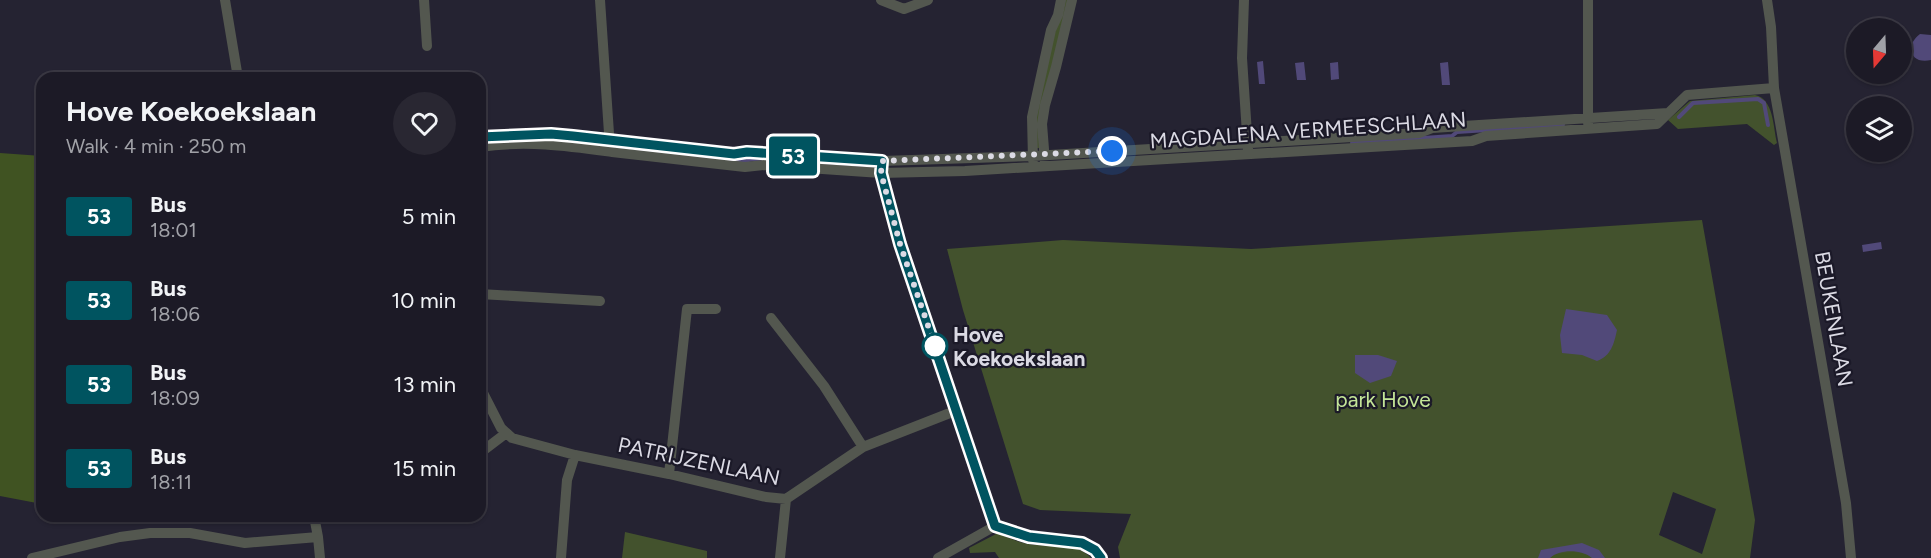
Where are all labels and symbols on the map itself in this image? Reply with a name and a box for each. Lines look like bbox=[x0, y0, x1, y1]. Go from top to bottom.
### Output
north arrow bbox=[1846, 18, 1912, 84]
street label: MAGDALENA VERMEESCHLAAN bbox=[1149, 106, 1467, 154]
line badge: 53 bbox=[766, 136, 820, 176]
your location bbox=[1097, 136, 1127, 166]
street label: BEUKENLAAN bbox=[1810, 249, 1858, 389]
place label: Hove Koekoekslaan bbox=[953, 322, 1085, 371]
marker: Hove Koekoekslaan bbox=[922, 333, 948, 359]
park label: park Hove bbox=[1335, 387, 1431, 412]
street label: PATRIJZENLAAN bbox=[616, 432, 782, 490]

